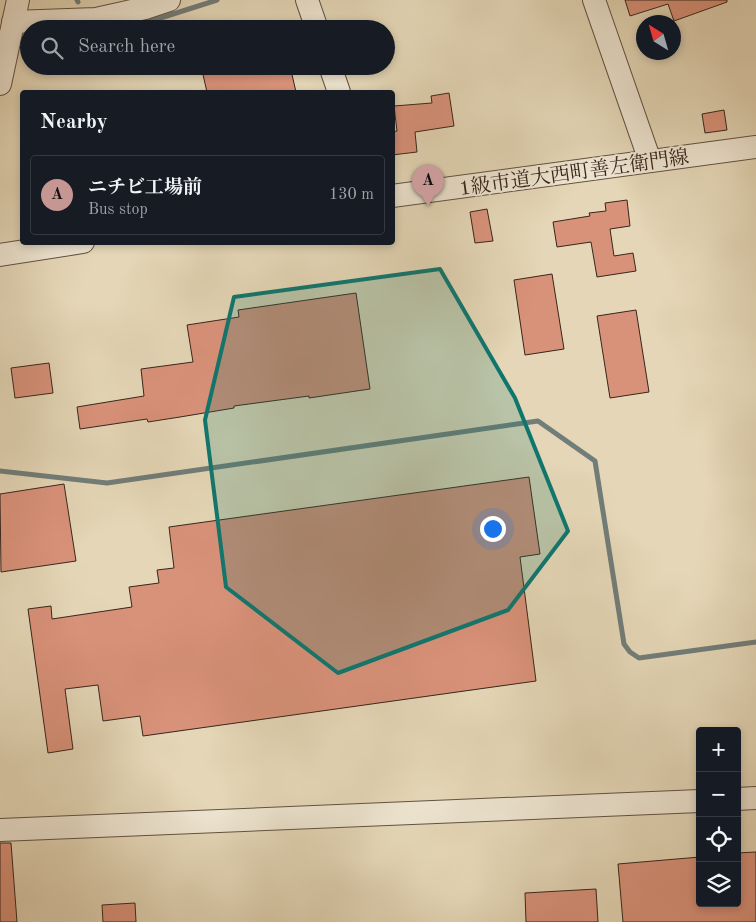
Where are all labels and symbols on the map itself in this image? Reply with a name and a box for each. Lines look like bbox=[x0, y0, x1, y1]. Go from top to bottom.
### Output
north arrow bbox=[636, 15, 681, 60]
street label: 1級市道大西町善左衛門線 bbox=[458, 146, 690, 200]
pin: A bbox=[412, 165, 444, 206]
your location bbox=[480, 516, 506, 542]

